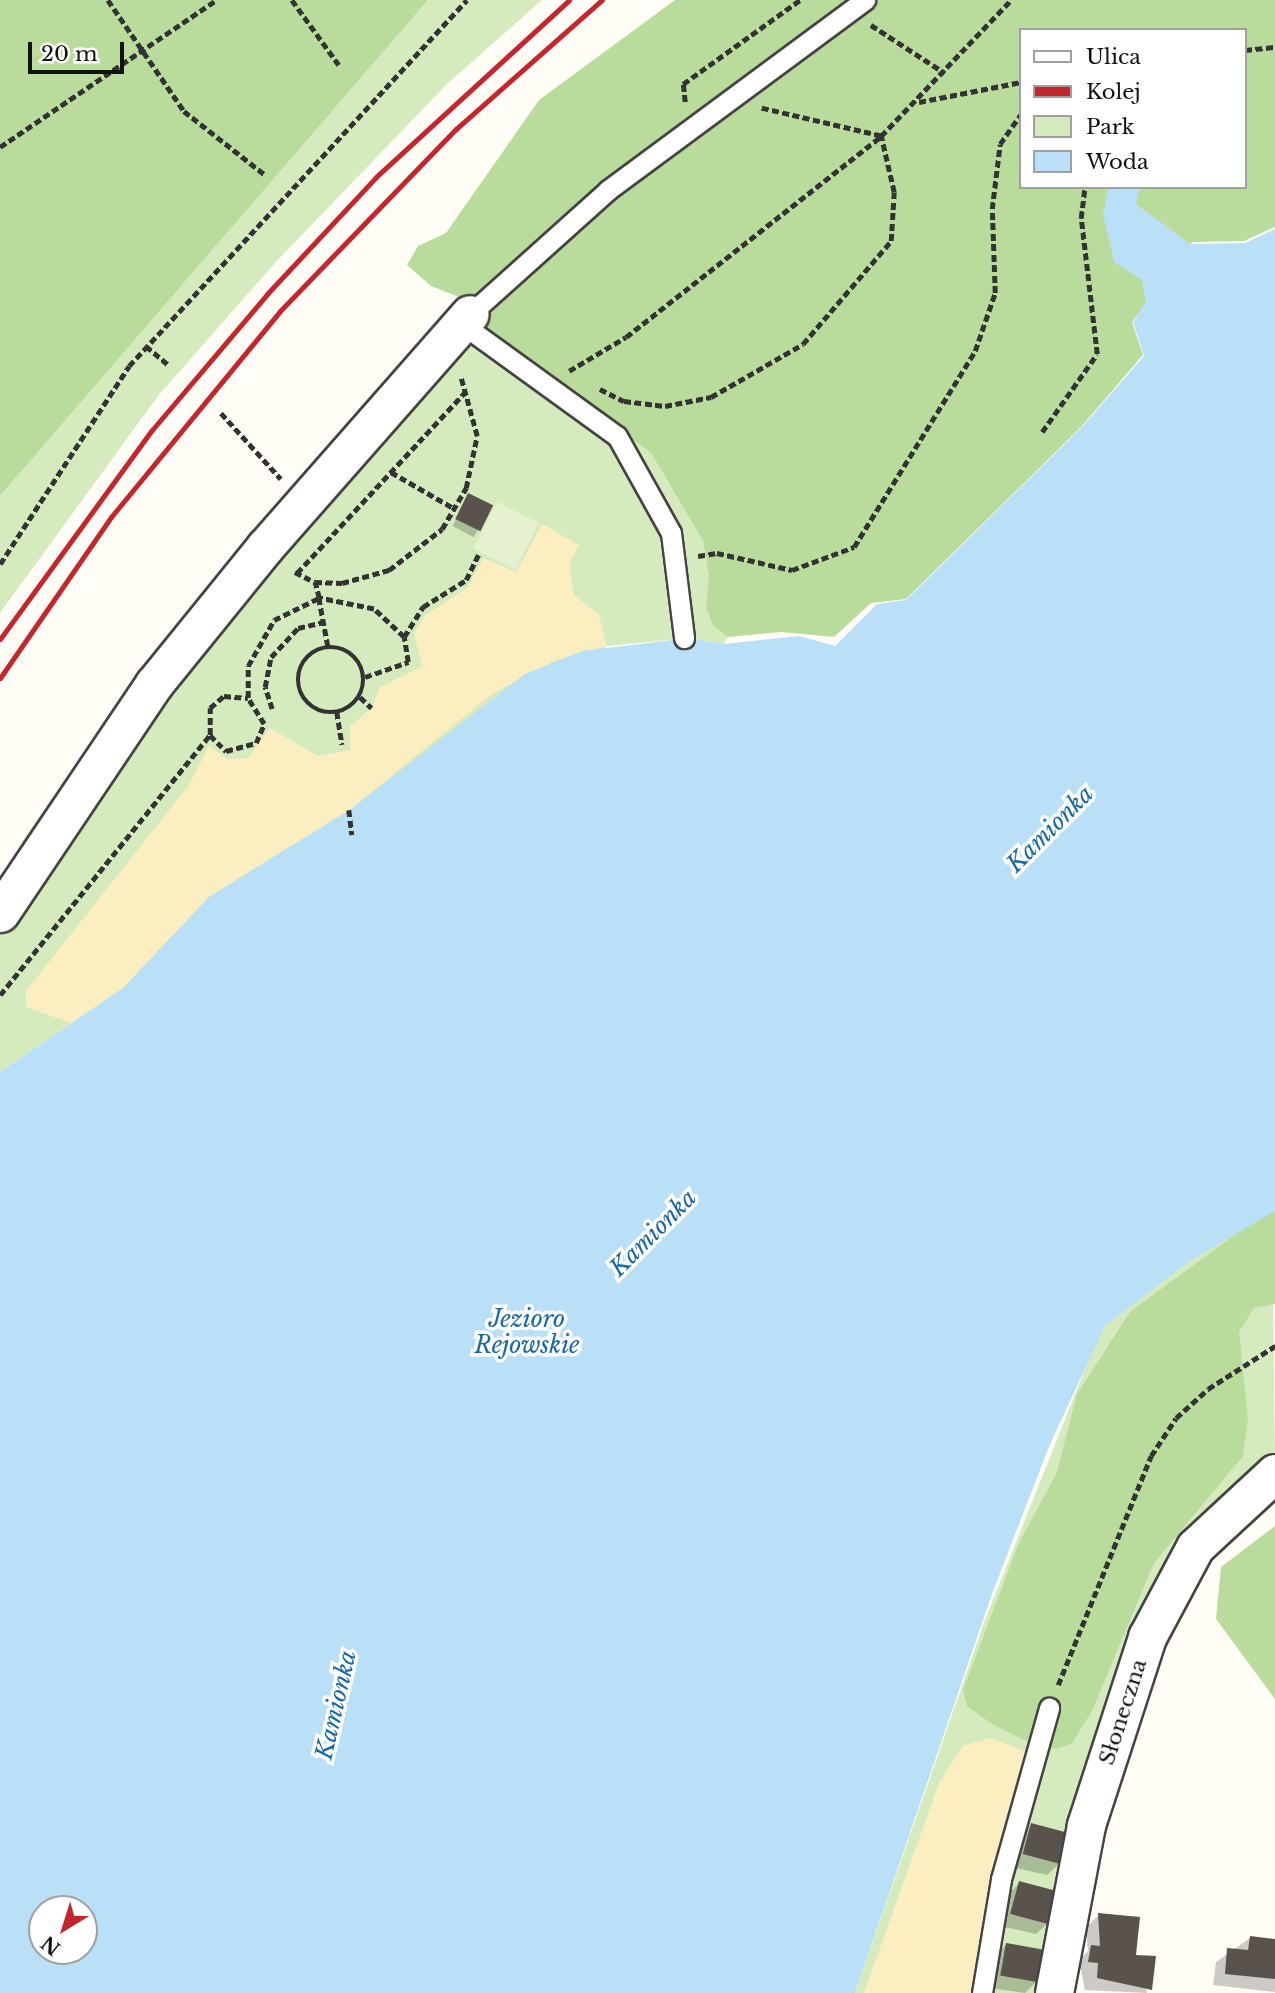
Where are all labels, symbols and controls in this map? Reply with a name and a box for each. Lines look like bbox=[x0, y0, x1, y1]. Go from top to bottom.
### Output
scale bar bbox=[32, 28, 128, 72]
legend bbox=[1020, 28, 1247, 189]
text: 20 m bbox=[41, 41, 98, 67]
text: Ulica bbox=[1086, 44, 1141, 70]
text: Kolej bbox=[1086, 79, 1141, 105]
text: Park bbox=[1086, 114, 1135, 140]
text: Woda bbox=[1086, 149, 1149, 175]
water label: Kamionka bbox=[1001, 780, 1099, 878]
water label: Kamionka bbox=[604, 1184, 702, 1282]
water label: Jezioro Rejowskie bbox=[474, 1305, 580, 1359]
water label: Kamionka bbox=[310, 1648, 362, 1762]
street label: Słoneczna bbox=[1094, 1656, 1152, 1768]
north arrow bbox=[28, 1895, 98, 1965]
text: N bbox=[37, 1931, 65, 1960]

